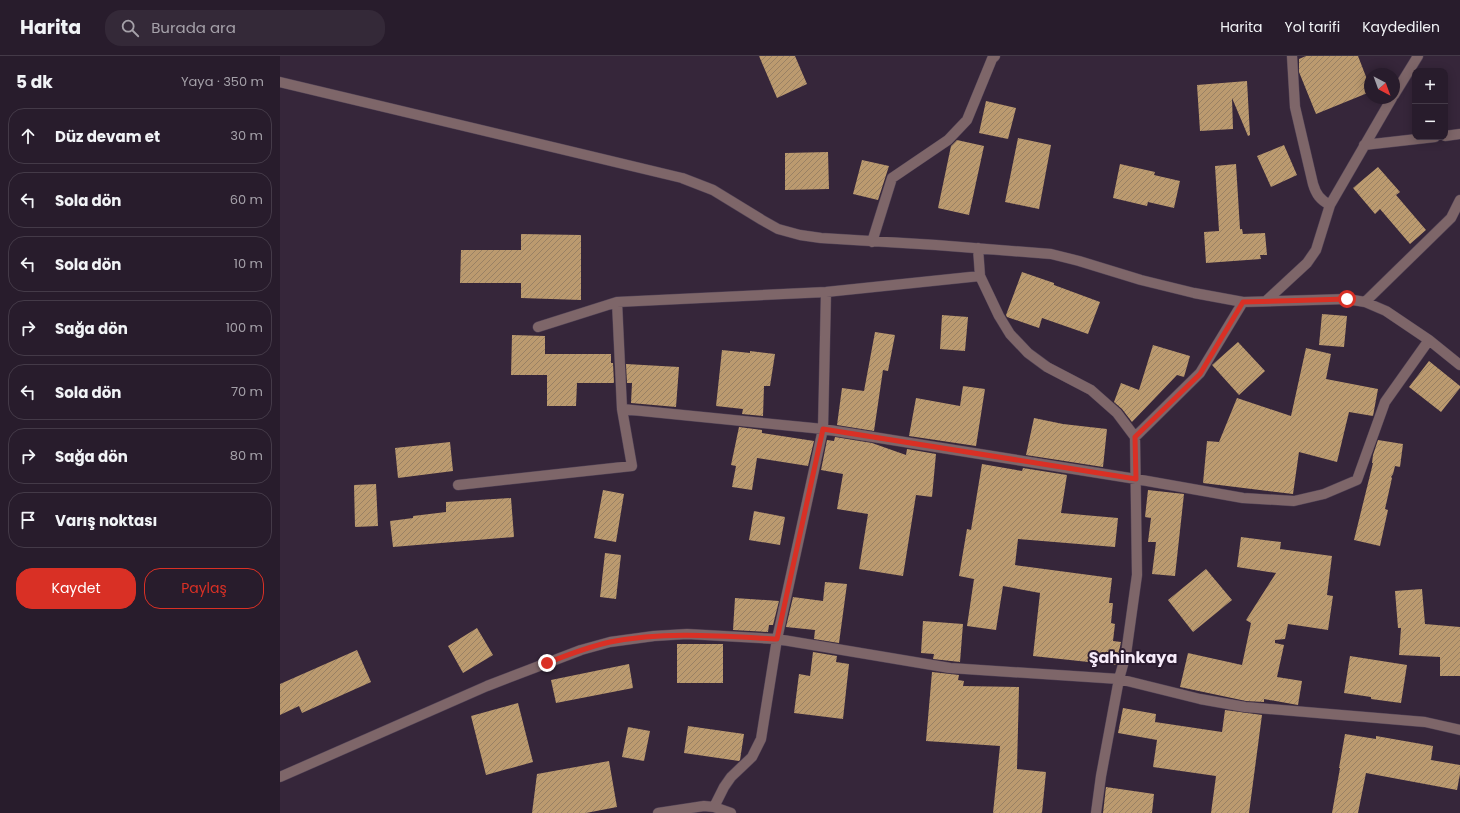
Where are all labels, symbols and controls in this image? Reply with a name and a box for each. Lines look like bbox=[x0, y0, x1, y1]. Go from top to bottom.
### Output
search box bbox=[105, 10, 385, 46]
text: Harita bbox=[20, 14, 81, 41]
icon: search bbox=[119, 17, 141, 39]
text: Burada ara bbox=[151, 17, 236, 38]
text: Harita bbox=[1220, 17, 1263, 37]
text: Yol tarifi bbox=[1285, 17, 1340, 37]
text: Kaydedilen bbox=[1362, 17, 1440, 37]
north arrow bbox=[1364, 68, 1400, 104]
map controls bbox=[1412, 68, 1448, 140]
button: + bbox=[1412, 68, 1448, 104]
text: 5 dk bbox=[16, 70, 53, 94]
text: Yaya · 350 m bbox=[181, 72, 264, 91]
button: − bbox=[1412, 104, 1448, 140]
icon: ahead bbox=[17, 125, 39, 147]
text: Düz devam et bbox=[55, 126, 160, 147]
text: 30 m bbox=[230, 126, 263, 145]
icon: left bbox=[17, 189, 39, 211]
text: Sola dön bbox=[55, 190, 121, 211]
text: 60 m bbox=[230, 190, 263, 209]
icon: left bbox=[17, 253, 39, 275]
text: Sola dön bbox=[55, 254, 121, 275]
text: 10 m bbox=[234, 254, 263, 273]
route start bbox=[1338, 290, 1356, 308]
icon: right bbox=[17, 317, 39, 339]
text: Sağa dön bbox=[55, 318, 128, 339]
text: 100 m bbox=[226, 318, 263, 337]
icon: left bbox=[17, 381, 39, 403]
text: Sola dön bbox=[55, 382, 121, 403]
text: 70 m bbox=[231, 382, 263, 401]
icon: right bbox=[17, 445, 39, 467]
text: Sağa dön bbox=[55, 446, 128, 467]
text: 80 m bbox=[230, 446, 263, 465]
icon: arrive bbox=[17, 509, 39, 531]
text: Varış noktası bbox=[55, 510, 157, 531]
button: Kaydet bbox=[16, 568, 136, 609]
button: Paylaş bbox=[144, 568, 264, 609]
district label: Şahinkaya bbox=[1089, 646, 1177, 669]
route end bbox=[538, 654, 556, 672]

